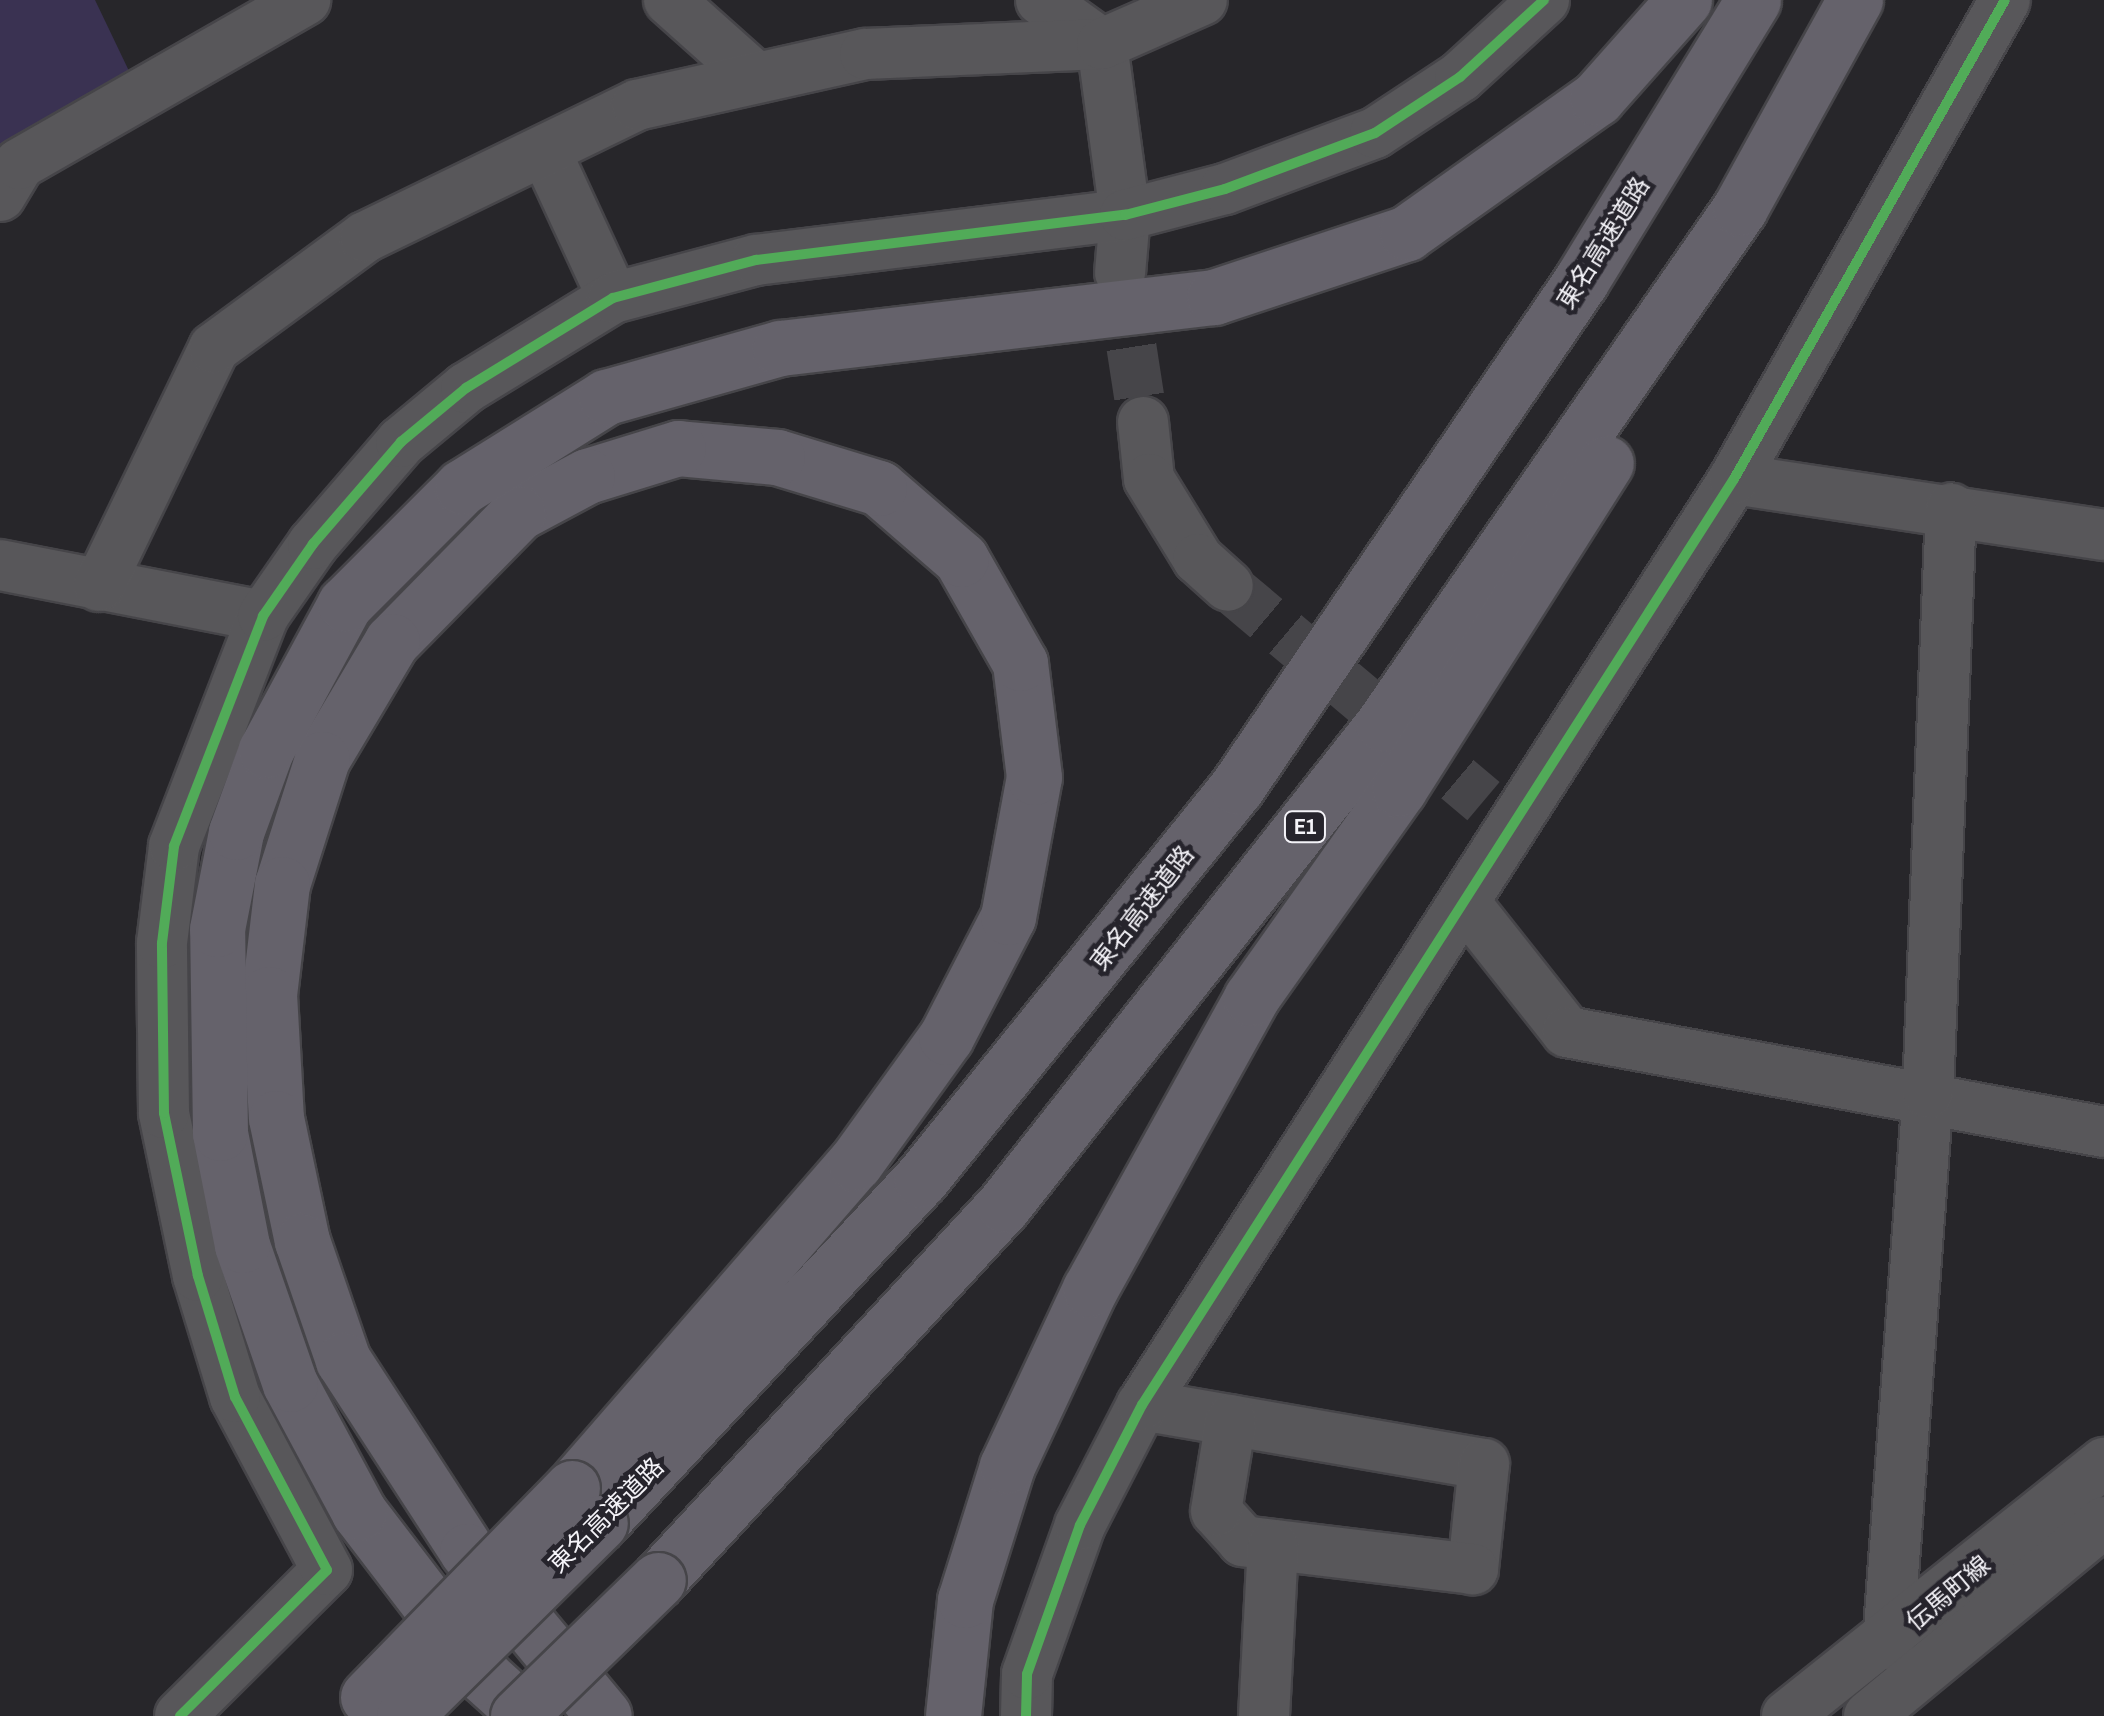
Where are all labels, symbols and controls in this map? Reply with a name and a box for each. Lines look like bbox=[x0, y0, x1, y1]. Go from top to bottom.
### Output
street label: 東名高速道路 bbox=[1551, 171, 1655, 315]
road number: E1 bbox=[1282, 810, 1328, 844]
street label: 東名高速道路 bbox=[1084, 840, 1200, 976]
street label: 東名高速道路 bbox=[542, 1451, 670, 1579]
street label: 伝馬町線 bbox=[1900, 1549, 1996, 1637]

